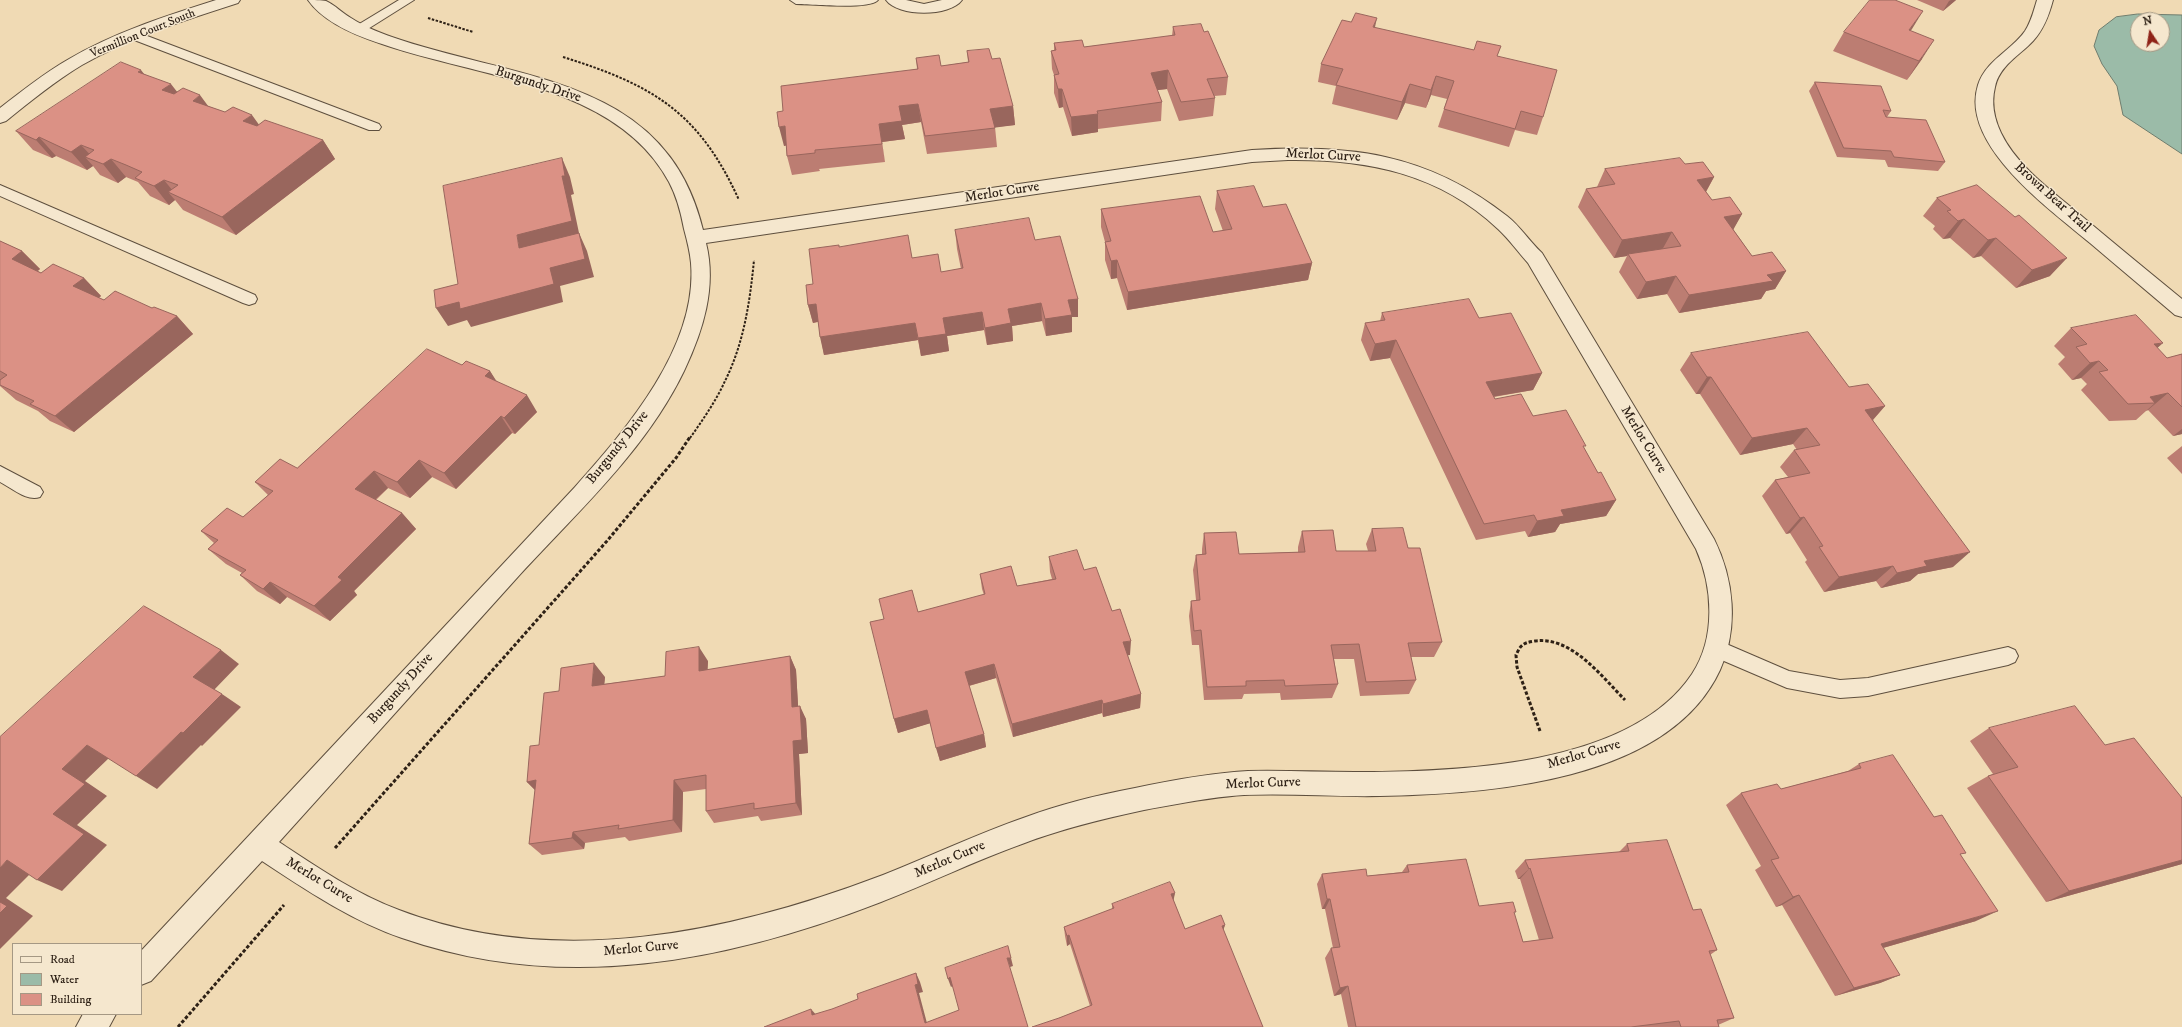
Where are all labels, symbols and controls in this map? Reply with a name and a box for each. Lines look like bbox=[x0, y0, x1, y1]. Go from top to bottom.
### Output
street label: Vermillion Court South bbox=[88, 6, 198, 62]
north arrow bbox=[2130, 12, 2170, 52]
text: N bbox=[2142, 13, 2154, 29]
street label: Burgundy Drive bbox=[493, 63, 583, 107]
street label: Merlot Curve bbox=[1285, 146, 1361, 166]
street label: Brown Bear Trail bbox=[2010, 159, 2094, 237]
street label: Merlot Curve bbox=[963, 179, 1041, 207]
street label: Merlot Curve bbox=[1616, 403, 1670, 477]
street label: Burgundy Drive bbox=[583, 408, 653, 488]
street label: Burgundy Drive bbox=[365, 650, 437, 728]
street label: Merlot Curve bbox=[1545, 737, 1623, 773]
street label: Merlot Curve bbox=[1225, 774, 1301, 794]
street label: Merlot Curve bbox=[912, 838, 988, 882]
street label: Merlot Curve bbox=[282, 854, 356, 908]
street label: Merlot Curve bbox=[603, 937, 679, 961]
legend bbox=[12, 943, 142, 1015]
text: Road bbox=[50, 952, 75, 967]
text: Water bbox=[50, 972, 79, 987]
text: Building bbox=[50, 992, 91, 1007]

